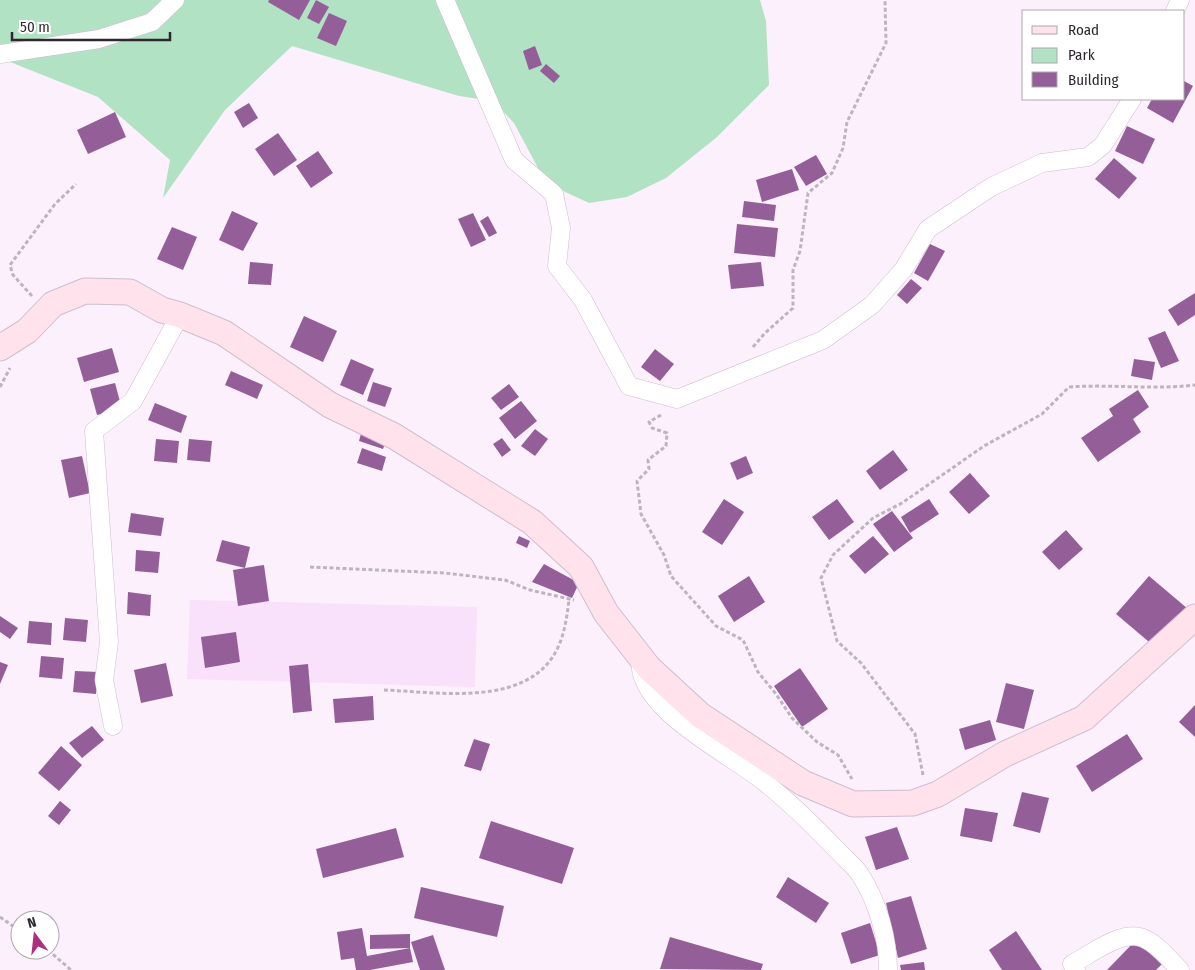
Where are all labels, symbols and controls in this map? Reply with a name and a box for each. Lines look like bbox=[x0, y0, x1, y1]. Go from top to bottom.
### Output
scale bar bbox=[12, 10, 170, 42]
legend bbox=[1022, 10, 1185, 100]
text: 50 m bbox=[20, 18, 50, 36]
text: Road bbox=[1068, 21, 1099, 39]
text: Park bbox=[1068, 46, 1095, 64]
text: Building bbox=[1068, 71, 1119, 89]
north arrow bbox=[10, 910, 60, 960]
text: N bbox=[26, 914, 38, 932]

